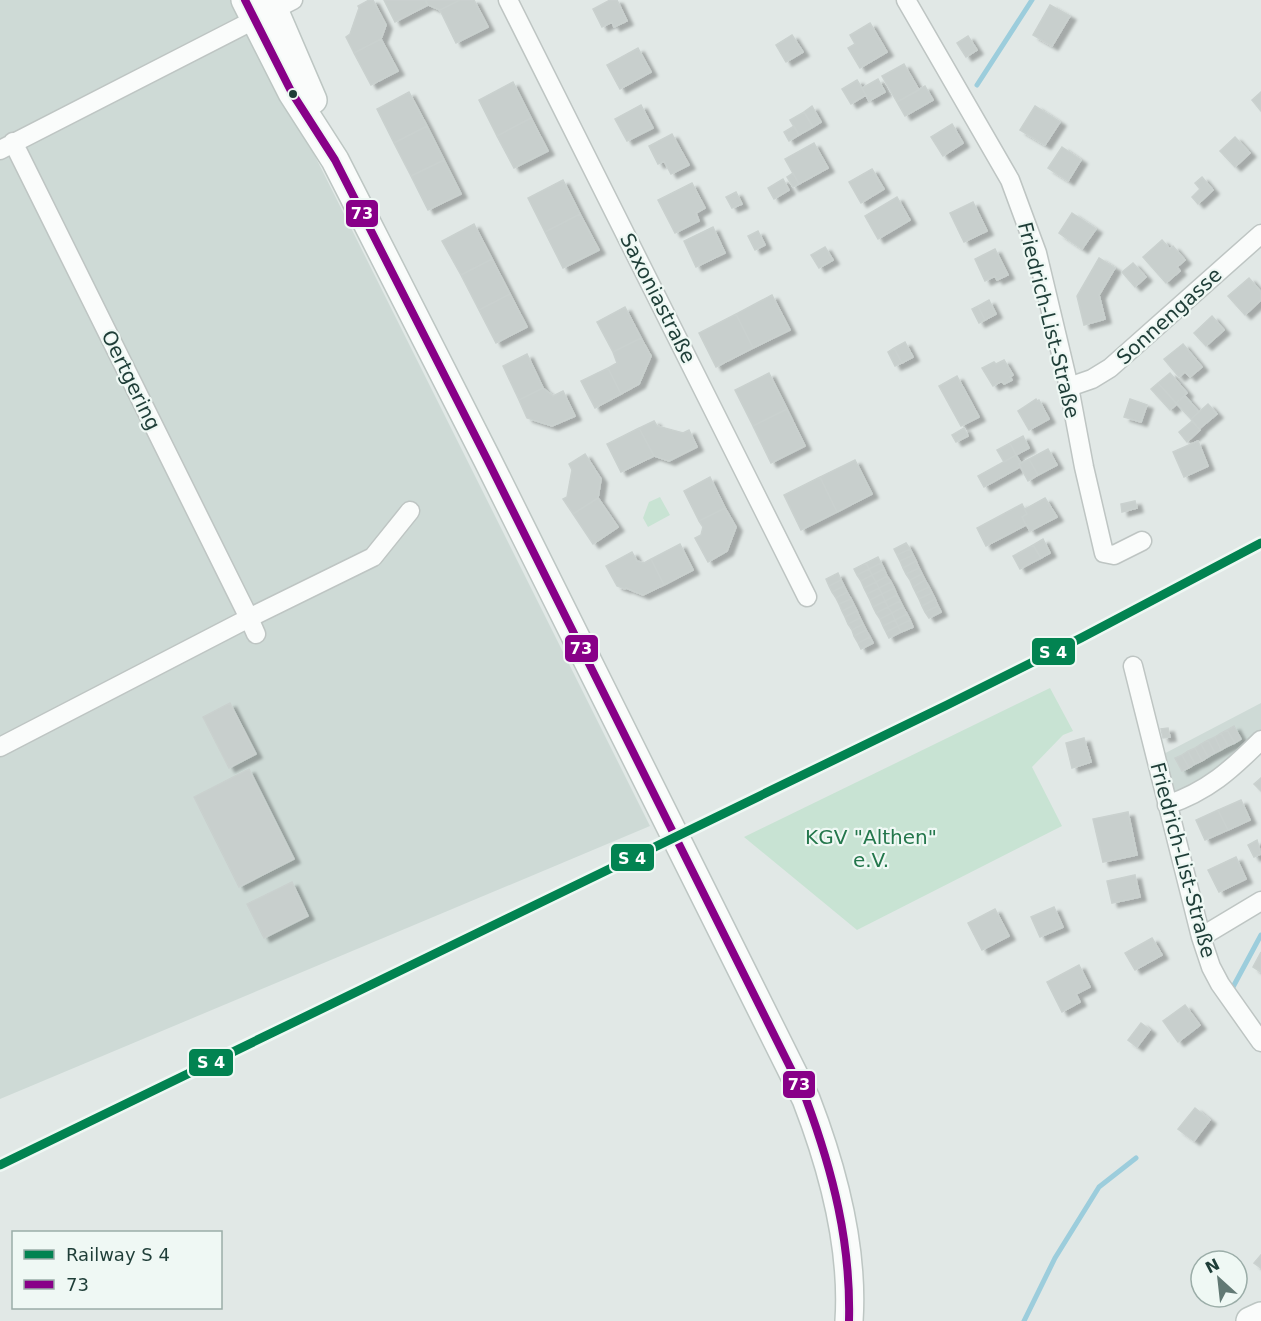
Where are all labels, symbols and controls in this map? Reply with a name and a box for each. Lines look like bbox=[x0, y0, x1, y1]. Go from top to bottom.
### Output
unlabelled marker bbox=[287, 88, 299, 100]
line badge: 73 bbox=[345, 199, 379, 228]
text: 73 bbox=[351, 204, 373, 223]
street label: Friedrich-List-Straße bbox=[1013, 219, 1085, 421]
street label: Saxoniastraße bbox=[615, 229, 701, 367]
street label: Sonnengasse bbox=[1111, 262, 1227, 370]
street label: Oertgering bbox=[96, 326, 166, 434]
line badge: 73 bbox=[564, 634, 599, 663]
line badge: S 4 bbox=[1031, 637, 1076, 666]
text: 73 bbox=[570, 639, 592, 658]
text: S 4 bbox=[1039, 643, 1067, 662]
street label: Friedrich-List-Straße bbox=[1145, 760, 1221, 960]
park label: KGV "Althen" e.V. bbox=[805, 825, 937, 872]
line badge: S 4 bbox=[610, 843, 655, 872]
text: S 4 bbox=[618, 849, 646, 868]
line badge: S 4 bbox=[188, 1048, 234, 1077]
text: S 4 bbox=[197, 1053, 225, 1072]
line badge: 73 bbox=[782, 1070, 816, 1099]
text: 73 bbox=[788, 1075, 810, 1094]
legend bbox=[12, 1231, 222, 1309]
text: Railway S 4 bbox=[66, 1244, 170, 1265]
north arrow bbox=[1189, 1249, 1249, 1309]
text: N bbox=[1202, 1255, 1223, 1278]
text: 73 bbox=[66, 1274, 89, 1295]

